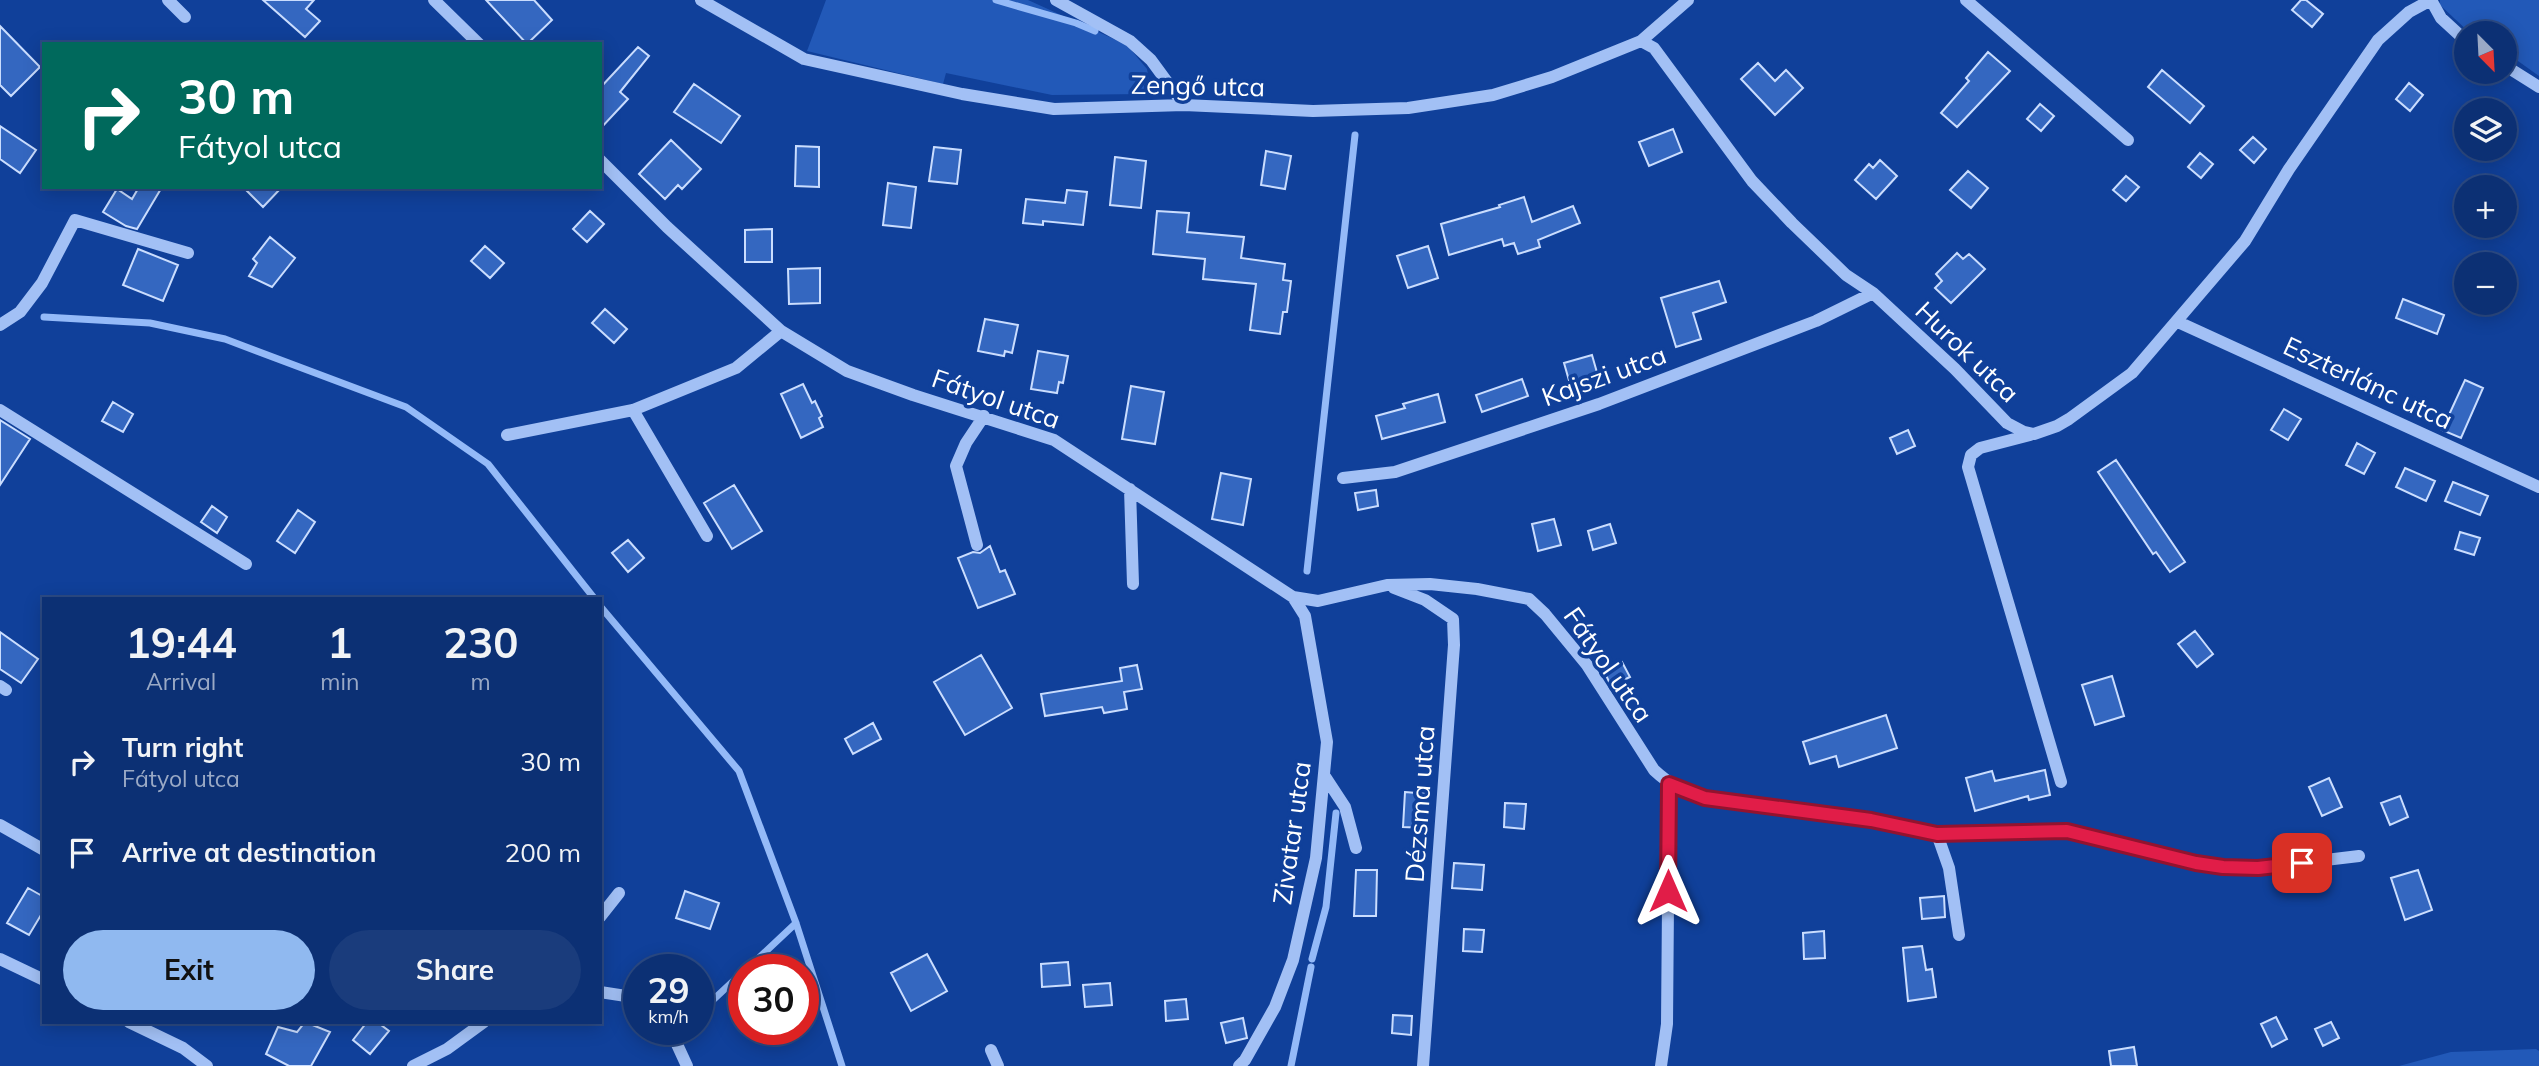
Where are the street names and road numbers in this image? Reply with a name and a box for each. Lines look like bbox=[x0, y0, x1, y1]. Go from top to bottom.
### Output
street label: Zengő utca bbox=[1131, 68, 1265, 103]
street label: Hurok utca bbox=[1909, 294, 2026, 409]
street label: Eszterlánc utca bbox=[2278, 329, 2458, 436]
street label: Kajszi utca bbox=[1537, 338, 1670, 413]
street label: Fátyol utca bbox=[928, 361, 1065, 436]
street label: Fátyol utca bbox=[1557, 601, 1660, 729]
street label: Dézsma utca bbox=[1398, 724, 1441, 884]
street label: Zivatar utca bbox=[1265, 759, 1318, 907]

